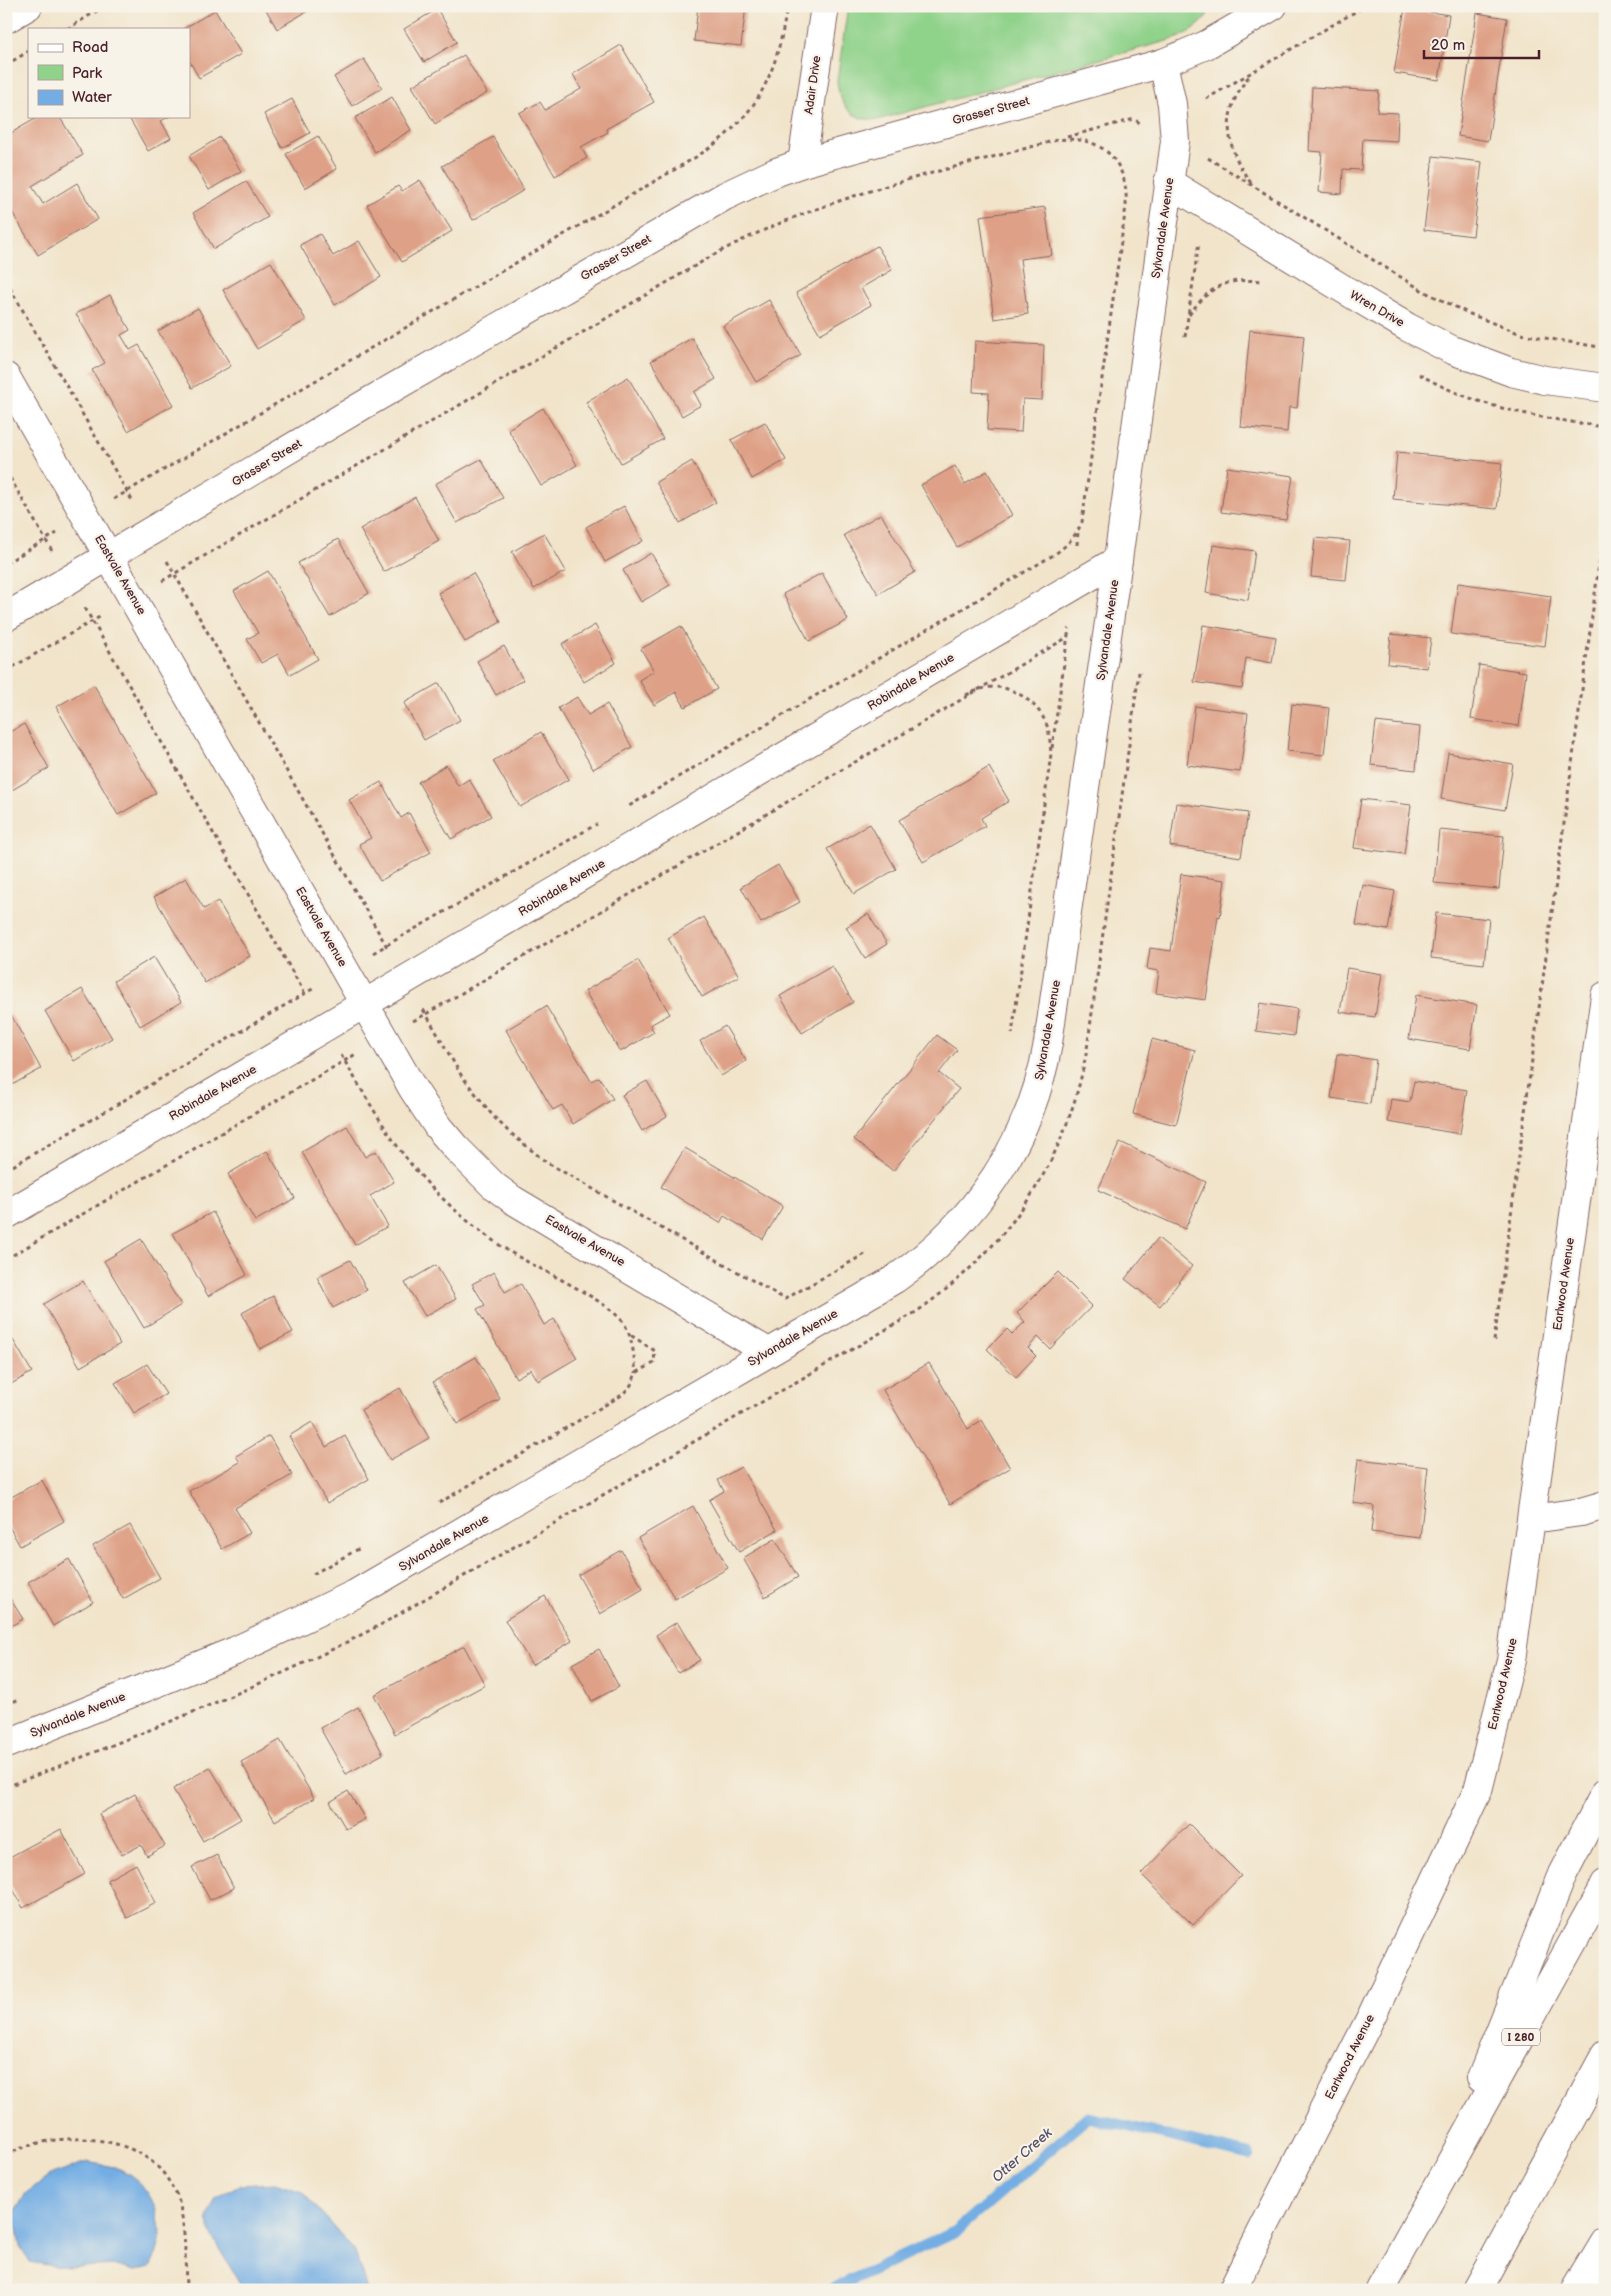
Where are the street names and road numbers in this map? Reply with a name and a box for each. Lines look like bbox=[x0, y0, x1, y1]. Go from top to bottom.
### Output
street label: Adair Drive bbox=[801, 55, 825, 115]
street label: Grasser Street bbox=[951, 93, 1031, 128]
street label: Sylvandale Avenue bbox=[1149, 177, 1177, 279]
street label: Grasser Street bbox=[578, 232, 654, 284]
street label: Wren Drive bbox=[1347, 287, 1407, 331]
street label: Grasser Street bbox=[229, 436, 305, 490]
street label: Eastvale Avenue bbox=[91, 532, 149, 618]
street label: Sylvandale Avenue bbox=[1094, 579, 1122, 681]
street label: Robindale Avenue bbox=[865, 650, 957, 714]
street label: Robindale Avenue bbox=[516, 856, 608, 920]
street label: Eastvale Avenue bbox=[292, 884, 350, 970]
street label: Sylvandale Avenue bbox=[1032, 979, 1064, 1081]
street label: Robindale Avenue bbox=[167, 1062, 259, 1124]
street label: Eastvale Avenue bbox=[542, 1212, 628, 1270]
street label: Earlwood Avenue bbox=[1550, 1237, 1578, 1331]
street label: Sylvandale Avenue bbox=[745, 1306, 841, 1370]
street label: Sylvandale Avenue bbox=[396, 1511, 492, 1575]
street label: Earlwood Avenue bbox=[1485, 1637, 1521, 1731]
street label: Sylvandale Avenue bbox=[28, 1689, 128, 1741]
street label: Earlwood Avenue bbox=[1322, 2012, 1378, 2102]
road number: I 280 bbox=[1502, 2028, 1540, 2045]

